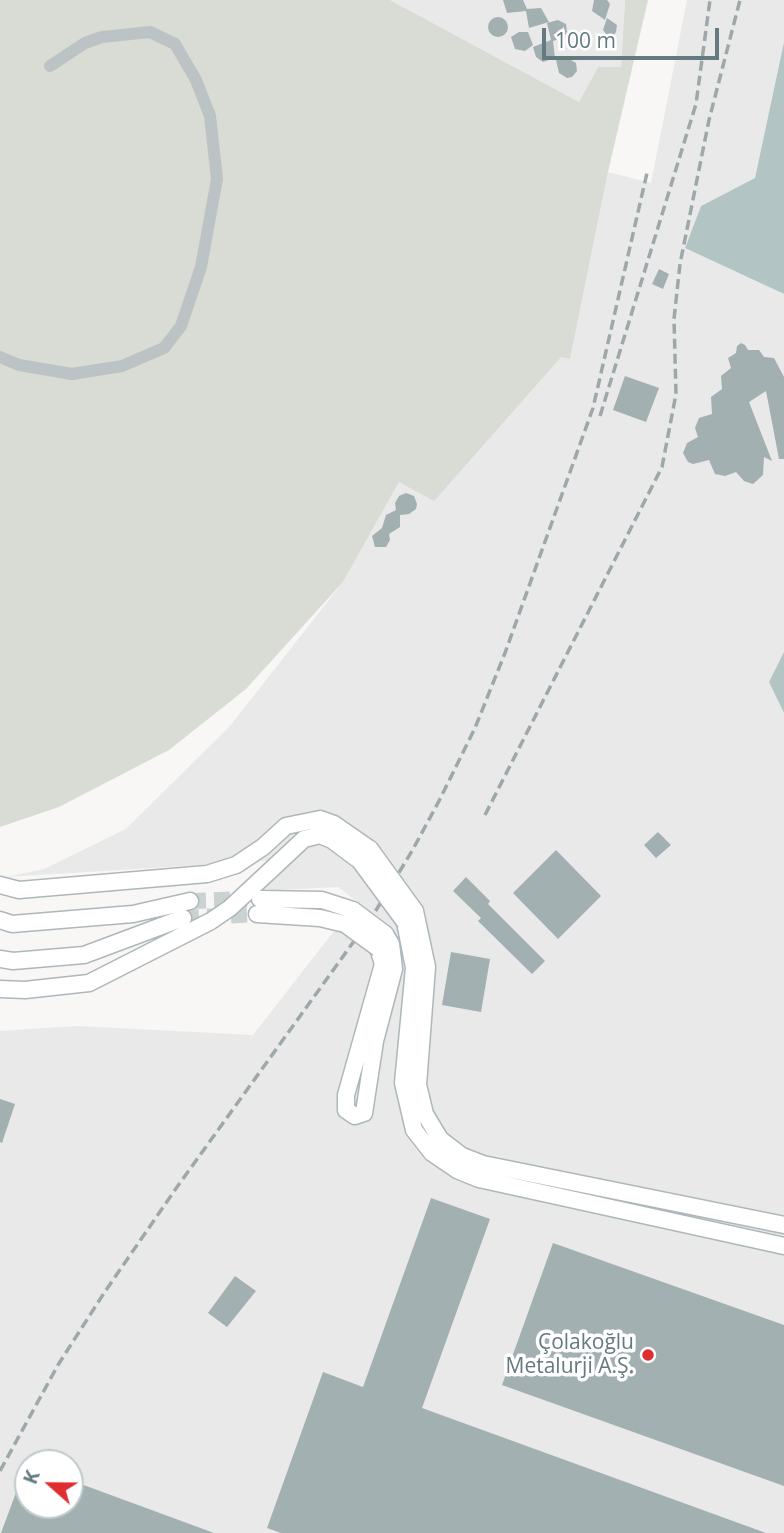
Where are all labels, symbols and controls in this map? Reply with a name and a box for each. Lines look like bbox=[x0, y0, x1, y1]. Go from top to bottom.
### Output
scale bar bbox=[546, 14, 723, 58]
text: 100 m bbox=[555, 26, 616, 54]
place label: Çolakoğlu Metalurji A.Ş. bbox=[506, 1330, 634, 1380]
marker: Çolakoğlu Metalurji A.Ş. bbox=[640, 1347, 656, 1363]
north arrow bbox=[14, 1449, 84, 1519]
text: K bbox=[17, 1467, 46, 1488]

